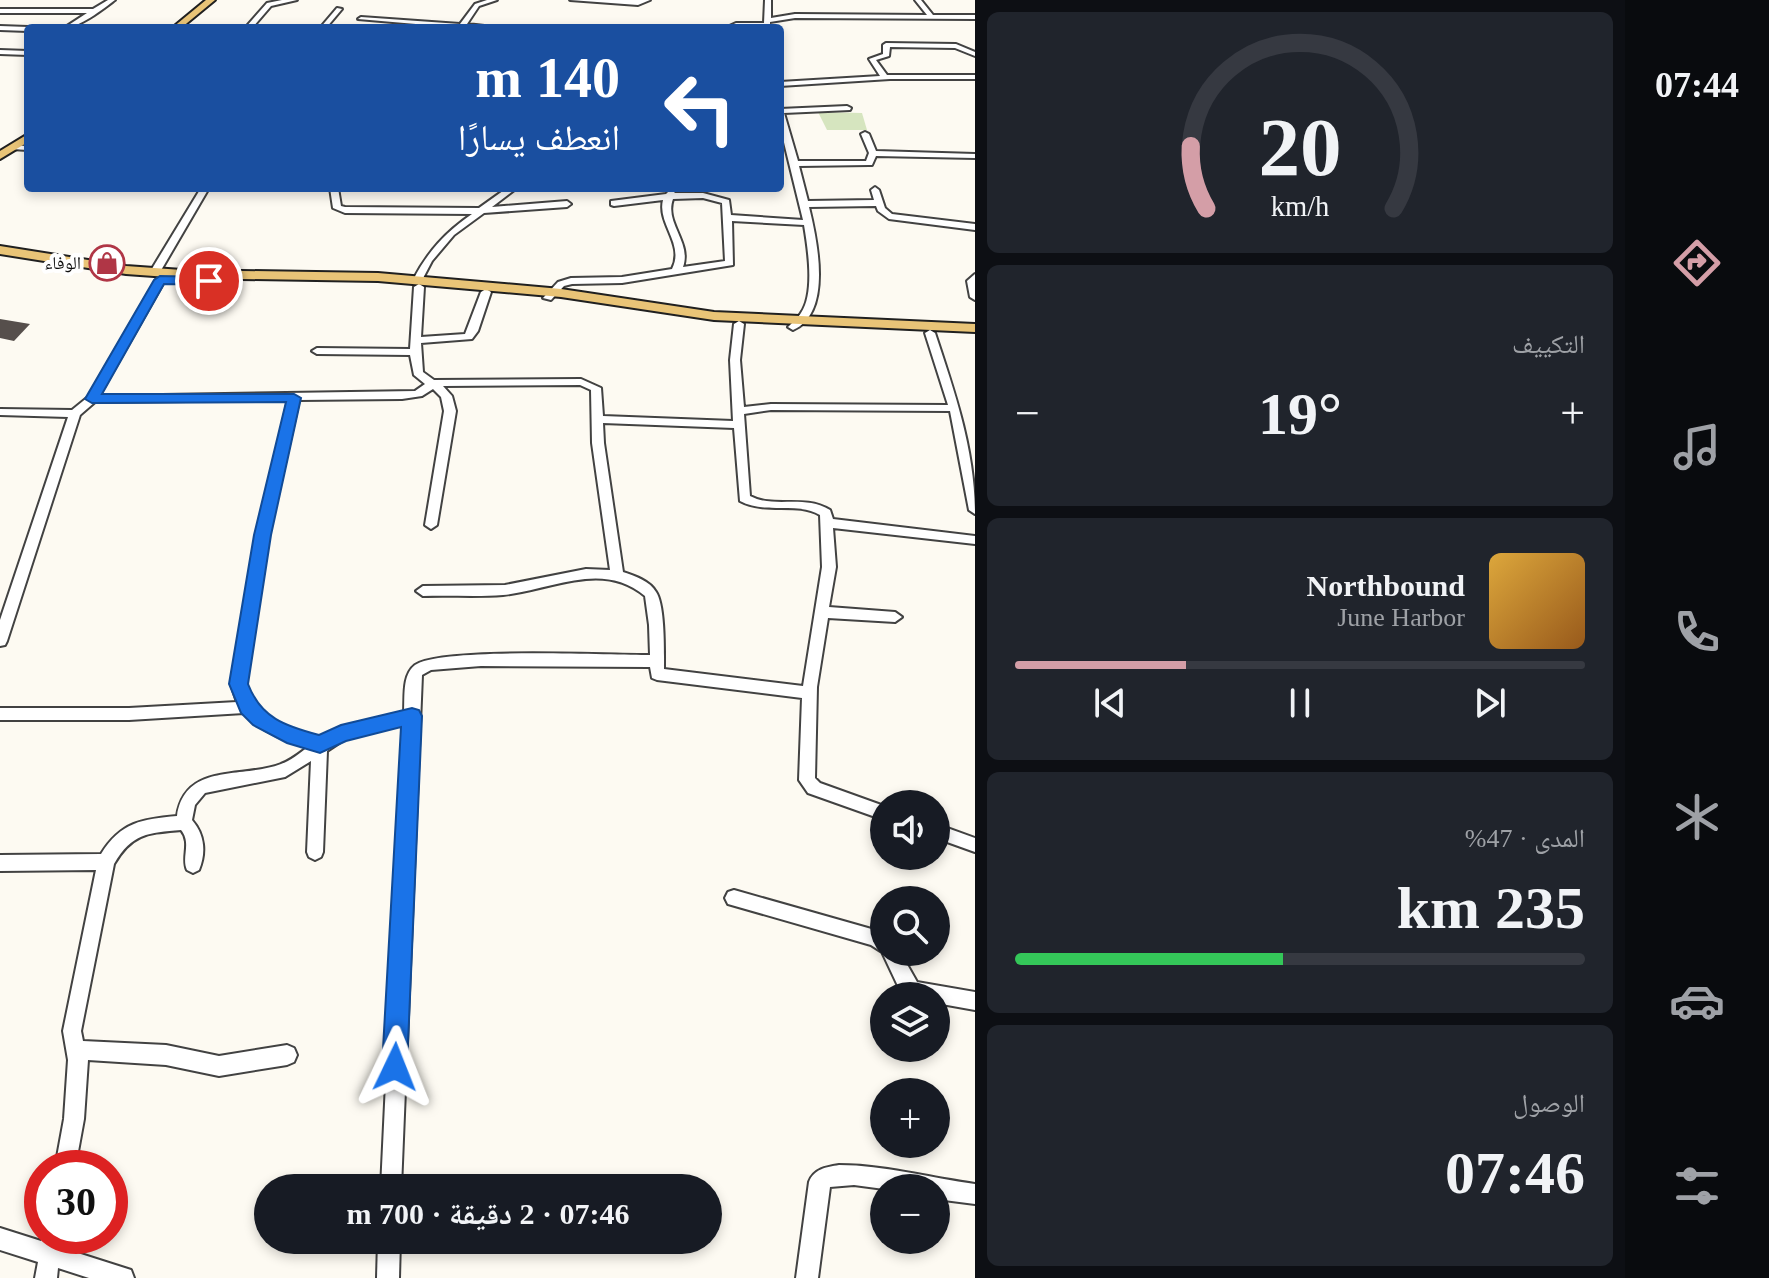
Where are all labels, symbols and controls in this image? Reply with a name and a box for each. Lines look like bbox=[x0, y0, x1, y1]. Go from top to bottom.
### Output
text: 140 m bbox=[475, 47, 620, 109]
icon: left bbox=[648, 56, 752, 160]
text: 07:44 bbox=[1655, 65, 1739, 105]
text: 20 bbox=[1258, 100, 1342, 192]
text: انعطف يسارًا bbox=[458, 118, 620, 158]
text: km/h bbox=[1271, 191, 1329, 222]
icon: directions bbox=[1669, 235, 1725, 291]
shop icon: الوفاء bbox=[88, 244, 126, 282]
pin bbox=[175, 247, 243, 315]
place label: الوفاء bbox=[44, 253, 81, 273]
icon: arrive bbox=[187, 259, 231, 303]
text: التكييف bbox=[1512, 330, 1585, 359]
text: 19° bbox=[1258, 381, 1342, 447]
text: − bbox=[1015, 389, 1040, 438]
text: + bbox=[1560, 389, 1585, 438]
icon: music bbox=[1669, 419, 1725, 475]
text: Northbound bbox=[1307, 569, 1465, 602]
text: June Harbor bbox=[1337, 603, 1465, 632]
icon: phone bbox=[1669, 604, 1725, 660]
icon: previous bbox=[1088, 681, 1132, 725]
icon: pause bbox=[1278, 681, 1322, 725]
icon: next bbox=[1468, 681, 1512, 725]
icon: climate bbox=[1669, 789, 1725, 845]
map controls bbox=[870, 790, 950, 1254]
button: sound bbox=[870, 790, 950, 870]
text: المدى · 47% bbox=[1465, 824, 1585, 853]
text: 235 km bbox=[1397, 875, 1585, 941]
button: search bbox=[870, 886, 950, 966]
icon: car bbox=[1669, 973, 1725, 1029]
button: layers bbox=[870, 982, 950, 1062]
position arrow bbox=[353, 1025, 437, 1109]
button: + bbox=[870, 1078, 950, 1158]
text: الوصول bbox=[1513, 1089, 1585, 1118]
text: 07:46 bbox=[1445, 1140, 1585, 1206]
speed limit sign: 30 bbox=[24, 1150, 128, 1254]
icon: filters bbox=[1669, 1158, 1725, 1214]
button: − bbox=[870, 1174, 950, 1254]
text: 07:46 · 2 دقيقة · 700 m bbox=[346, 1197, 630, 1230]

